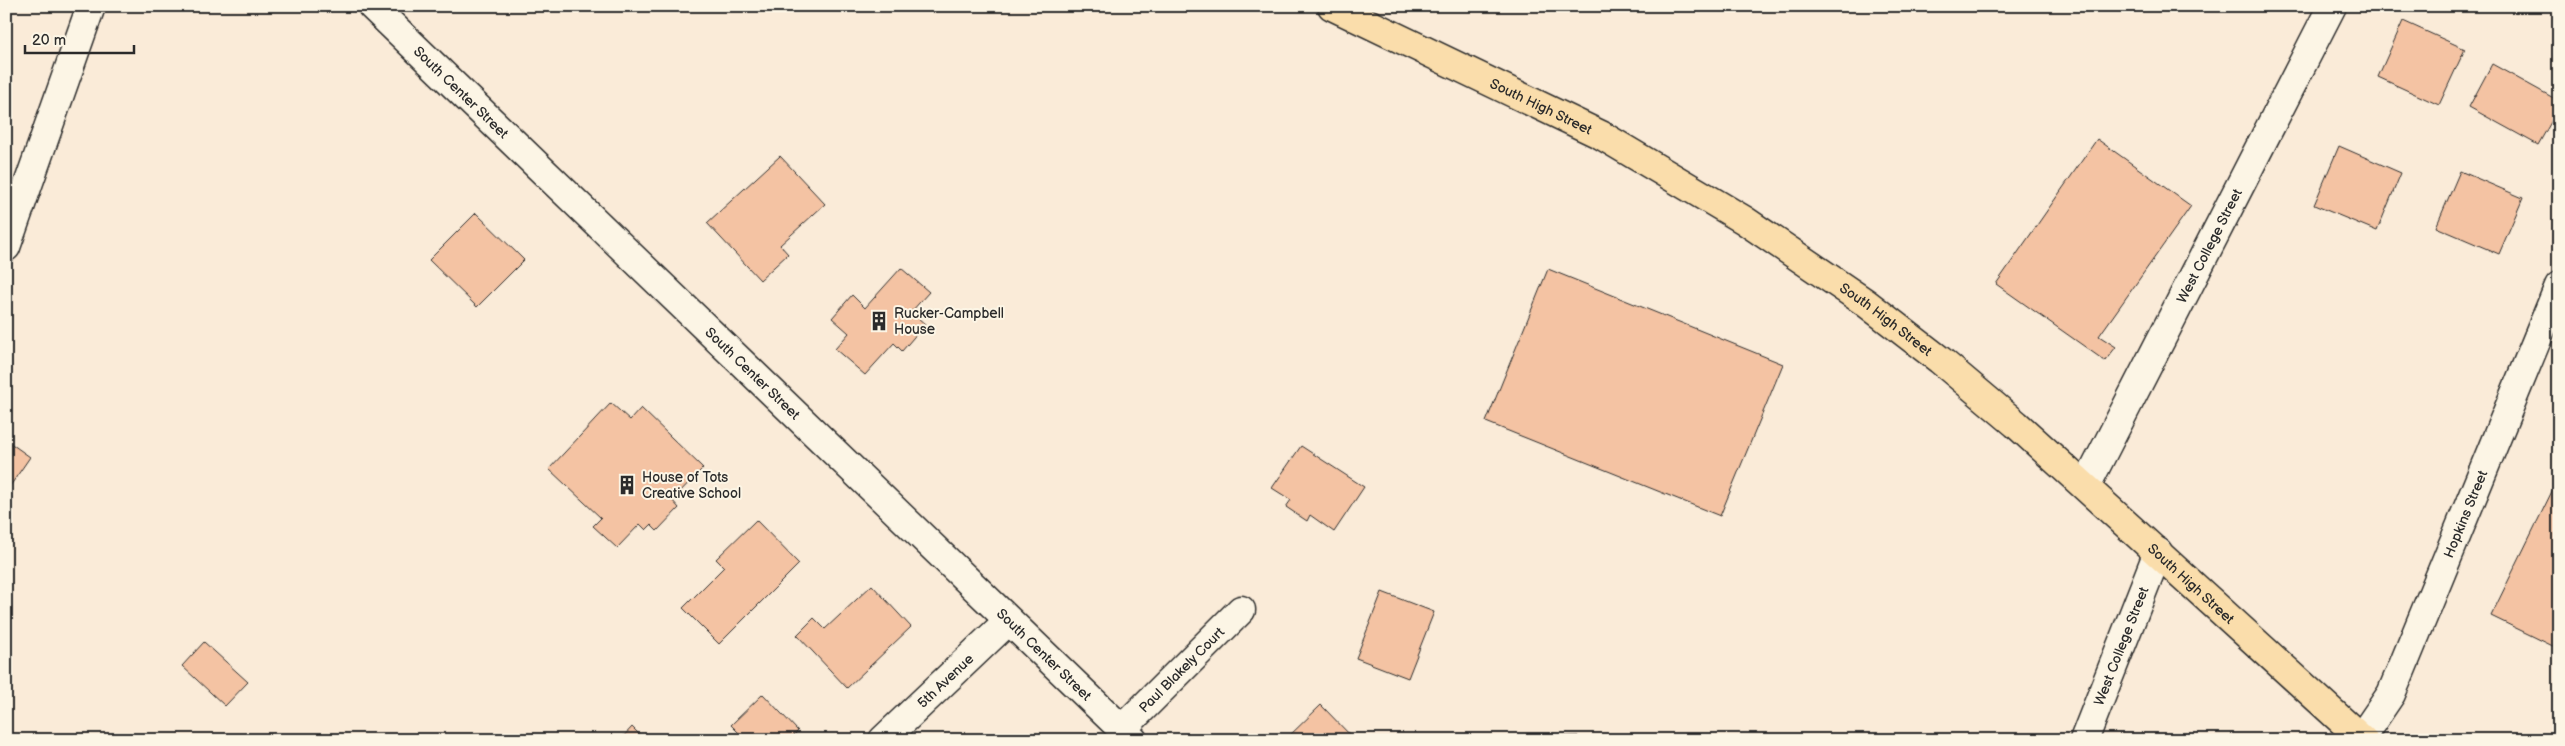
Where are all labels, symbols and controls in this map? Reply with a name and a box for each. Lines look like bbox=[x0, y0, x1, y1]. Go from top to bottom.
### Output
scale bar bbox=[25, 22, 134, 54]
text: 20 m bbox=[32, 31, 66, 50]
street label: South Center Street bbox=[410, 42, 513, 142]
street label: South High Street bbox=[1487, 75, 1596, 138]
street label: West College Street bbox=[2173, 185, 2246, 306]
street label: South High Street bbox=[1836, 279, 1936, 360]
place label: Rucker-Campbell House bbox=[894, 305, 1004, 338]
building icon: Rucker-Campbell House bbox=[868, 310, 890, 332]
street label: South Center Street bbox=[702, 324, 804, 423]
street label: Hopkins Street bbox=[2440, 467, 2491, 560]
place label: House of Tots Creative School bbox=[642, 469, 741, 502]
building icon: House of Tots Creative School bbox=[616, 474, 638, 496]
street label: South High Street bbox=[2144, 540, 2239, 628]
street label: West College Street bbox=[2090, 584, 2152, 708]
street label: South Center Street bbox=[993, 605, 1096, 705]
street label: Paul Blakely Court bbox=[1135, 623, 1228, 716]
street label: 5th Avenue bbox=[914, 650, 977, 711]

